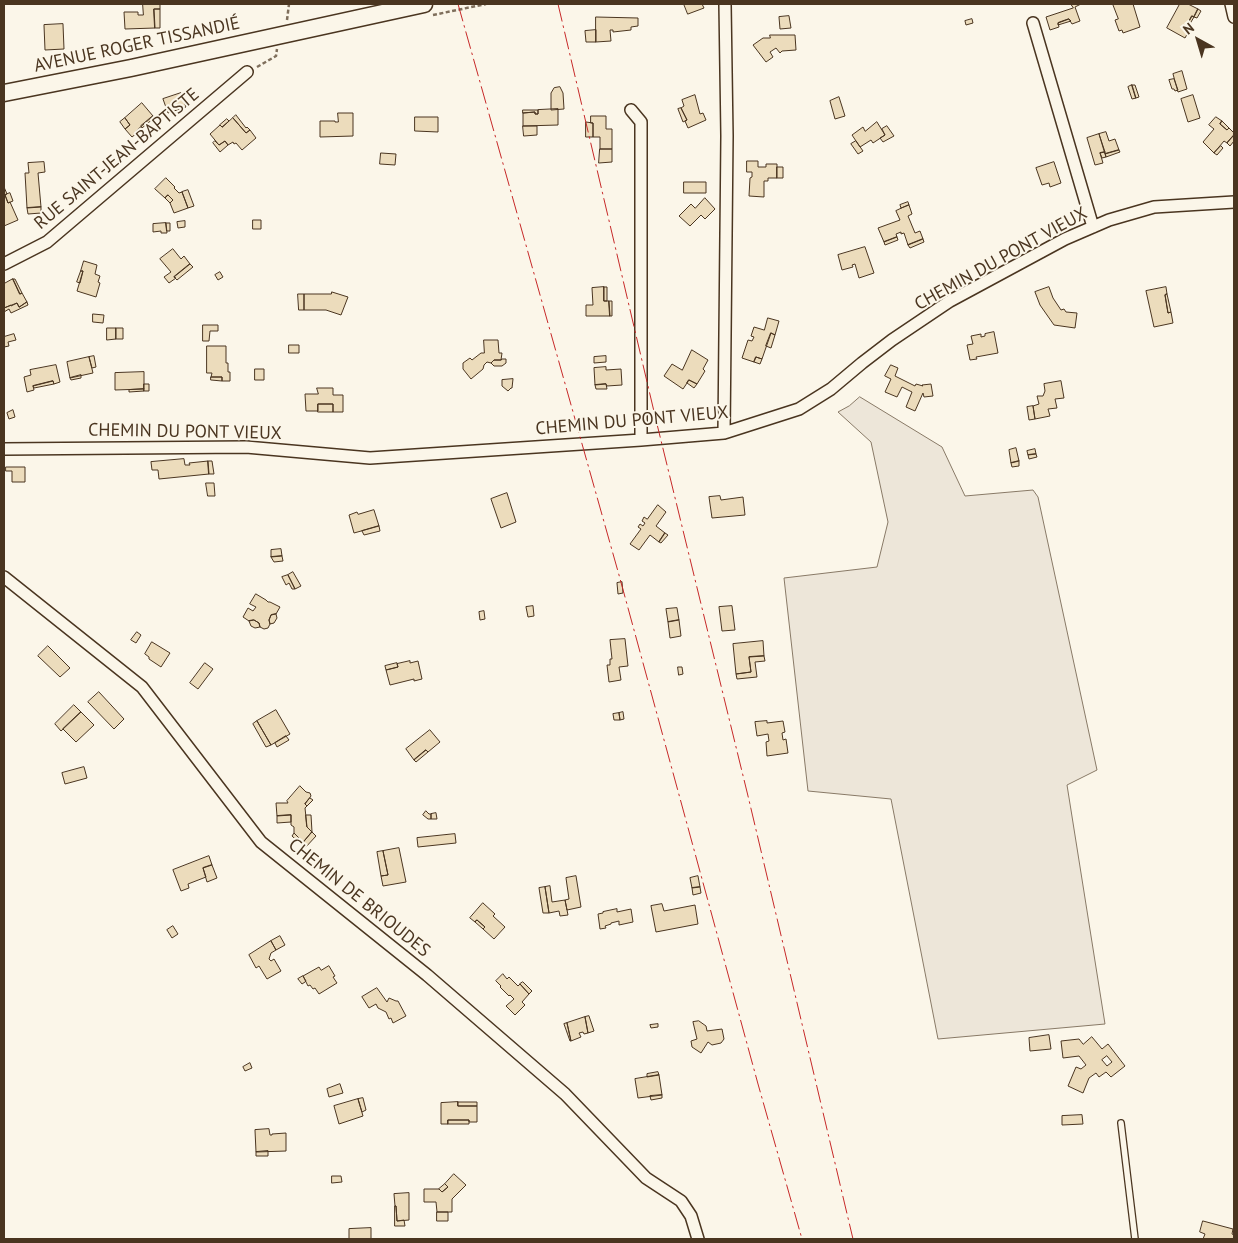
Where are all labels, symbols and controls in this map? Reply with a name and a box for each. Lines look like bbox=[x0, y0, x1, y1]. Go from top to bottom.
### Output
street label: AVENUE ROGER TISSANDIÉ bbox=[32, 13, 242, 77]
north arrow bbox=[1173, 15, 1223, 65]
text: N bbox=[1179, 18, 1198, 38]
street label: RUE SAINT-JEAN-BAPTISTE bbox=[30, 84, 204, 234]
street label: CHEMIN DU PONT VIEUX bbox=[911, 203, 1091, 315]
street label: CHEMIN DU PONT VIEUX bbox=[535, 402, 729, 440]
street label: CHEMIN DU PONT VIEUX bbox=[88, 420, 282, 444]
street label: CHEMIN DE BRIOUDES bbox=[284, 834, 434, 962]

